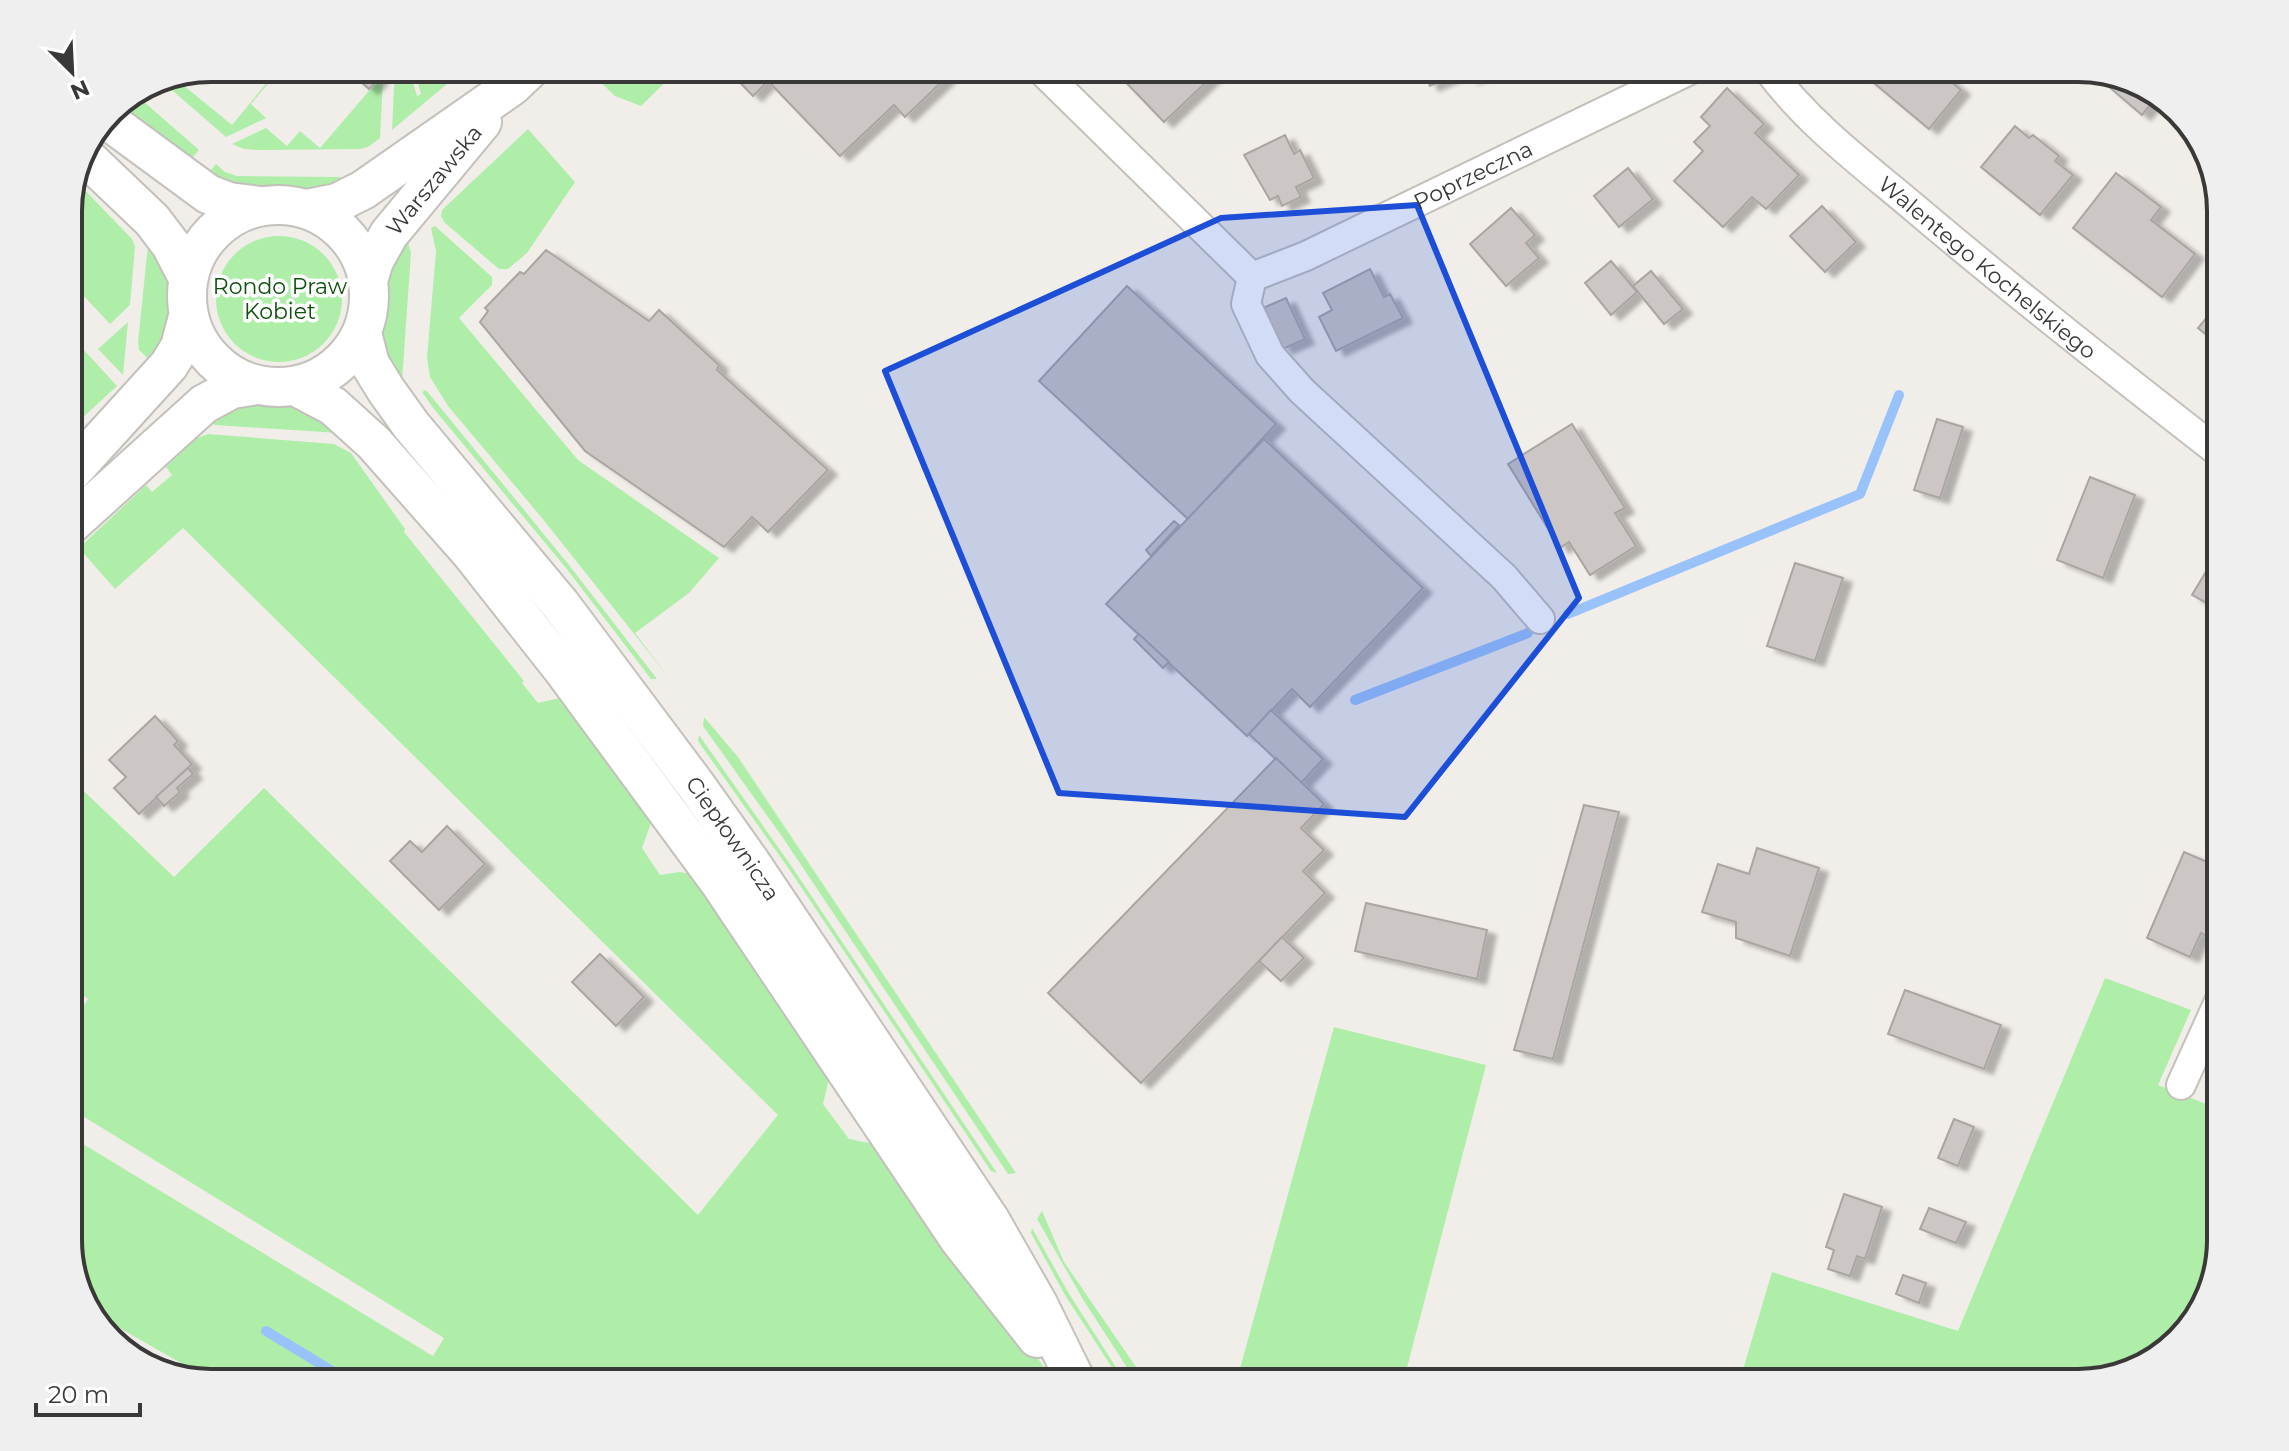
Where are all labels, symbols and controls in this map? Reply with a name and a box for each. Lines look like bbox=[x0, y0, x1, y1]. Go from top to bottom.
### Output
north arrow bbox=[32, 32, 112, 112]
text: N bbox=[66, 74, 94, 106]
street label: Warszawska bbox=[380, 119, 488, 241]
street label: Poprzeczna bbox=[1409, 135, 1537, 215]
street label: Walentego Kochelskiego bbox=[1873, 170, 2102, 365]
park label: Rondo Praw Kobiet bbox=[213, 273, 348, 325]
street label: Ciepłownicza bbox=[680, 771, 786, 906]
scale bar bbox=[36, 1367, 140, 1417]
text: 20 m bbox=[48, 1380, 109, 1409]

